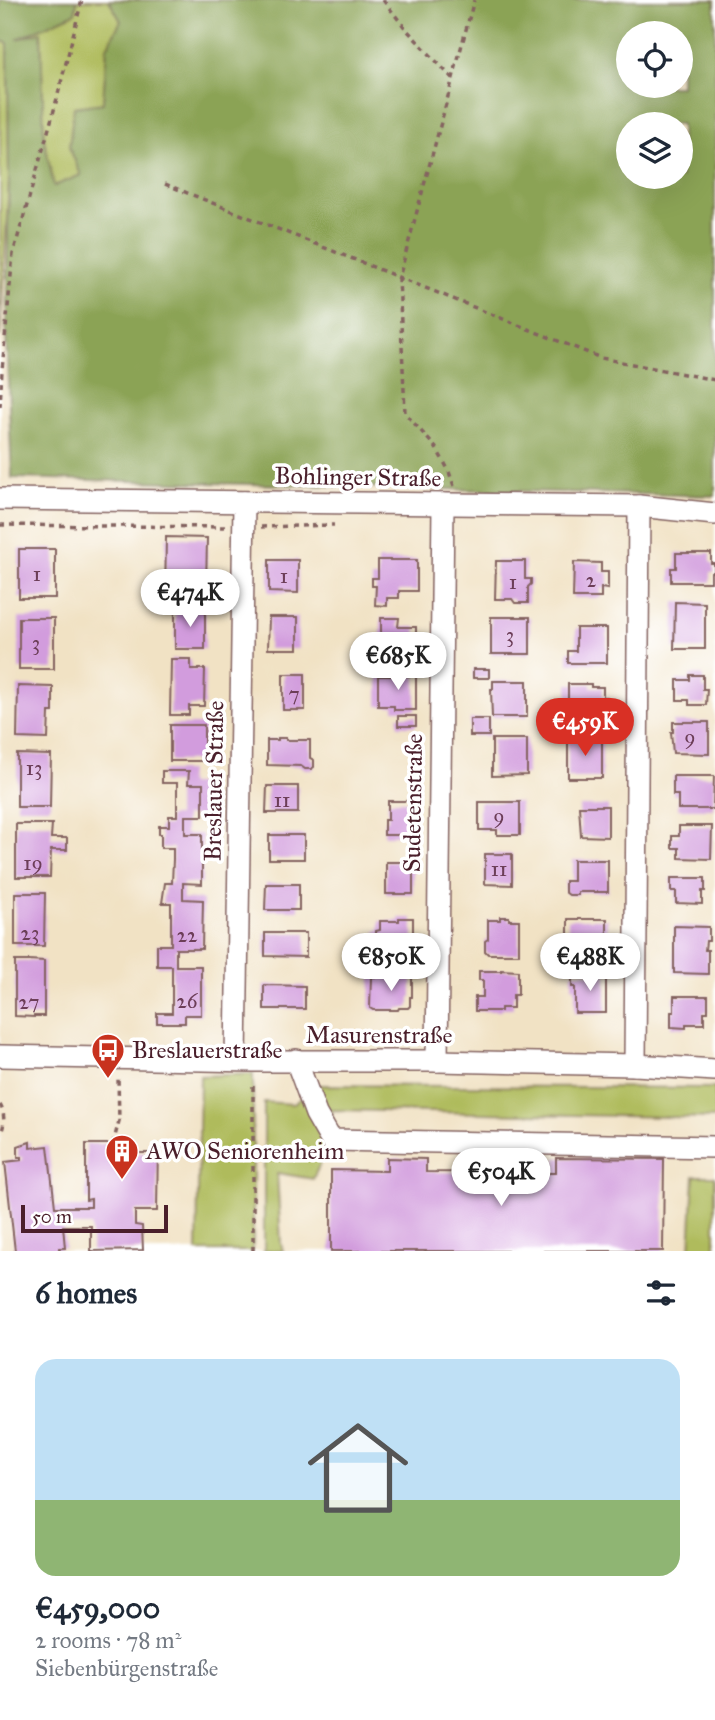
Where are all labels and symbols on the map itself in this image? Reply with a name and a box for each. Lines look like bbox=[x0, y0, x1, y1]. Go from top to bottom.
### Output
street label: Bohlinger Straße bbox=[274, 461, 442, 493]
house number: 1 bbox=[33, 561, 41, 587]
house number: 1 bbox=[280, 563, 288, 589]
house number: 2 bbox=[586, 567, 597, 593]
house number: 1 bbox=[509, 569, 517, 595]
pin: €474K bbox=[141, 570, 239, 629]
house number: 3 bbox=[506, 622, 514, 648]
house number: 3 bbox=[32, 630, 40, 656]
pin: €685K bbox=[349, 632, 447, 692]
house number: 7 bbox=[288, 681, 300, 707]
pin: €459K bbox=[536, 698, 634, 758]
street label: Breslauer Straße bbox=[198, 700, 230, 862]
house number: 9 bbox=[684, 724, 696, 750]
street label: Sudetenstraße bbox=[397, 733, 429, 873]
house number: 13 bbox=[26, 755, 42, 781]
house number: 11 bbox=[274, 787, 290, 813]
house number: 9 bbox=[493, 803, 505, 829]
house number: 19 bbox=[23, 850, 43, 876]
house number: 11 bbox=[491, 856, 507, 882]
house number: 23 bbox=[21, 920, 39, 946]
house number: 22 bbox=[177, 922, 198, 948]
pin: €850K bbox=[342, 934, 440, 993]
pin: €488K bbox=[541, 934, 639, 993]
house number: 26 bbox=[176, 988, 199, 1014]
house number: 27 bbox=[19, 989, 40, 1015]
street label: Masurenstraße bbox=[305, 1020, 453, 1050]
bus stop icon: Breslauerstraße bbox=[89, 1031, 127, 1080]
place label: Breslauerstraße bbox=[132, 1035, 283, 1065]
building icon: AWO Seniorenheim bbox=[103, 1132, 141, 1181]
place label: AWO Seniorenheim bbox=[145, 1136, 344, 1166]
pin: €504K bbox=[452, 1148, 550, 1208]
scale bar bbox=[21, 1202, 168, 1234]

